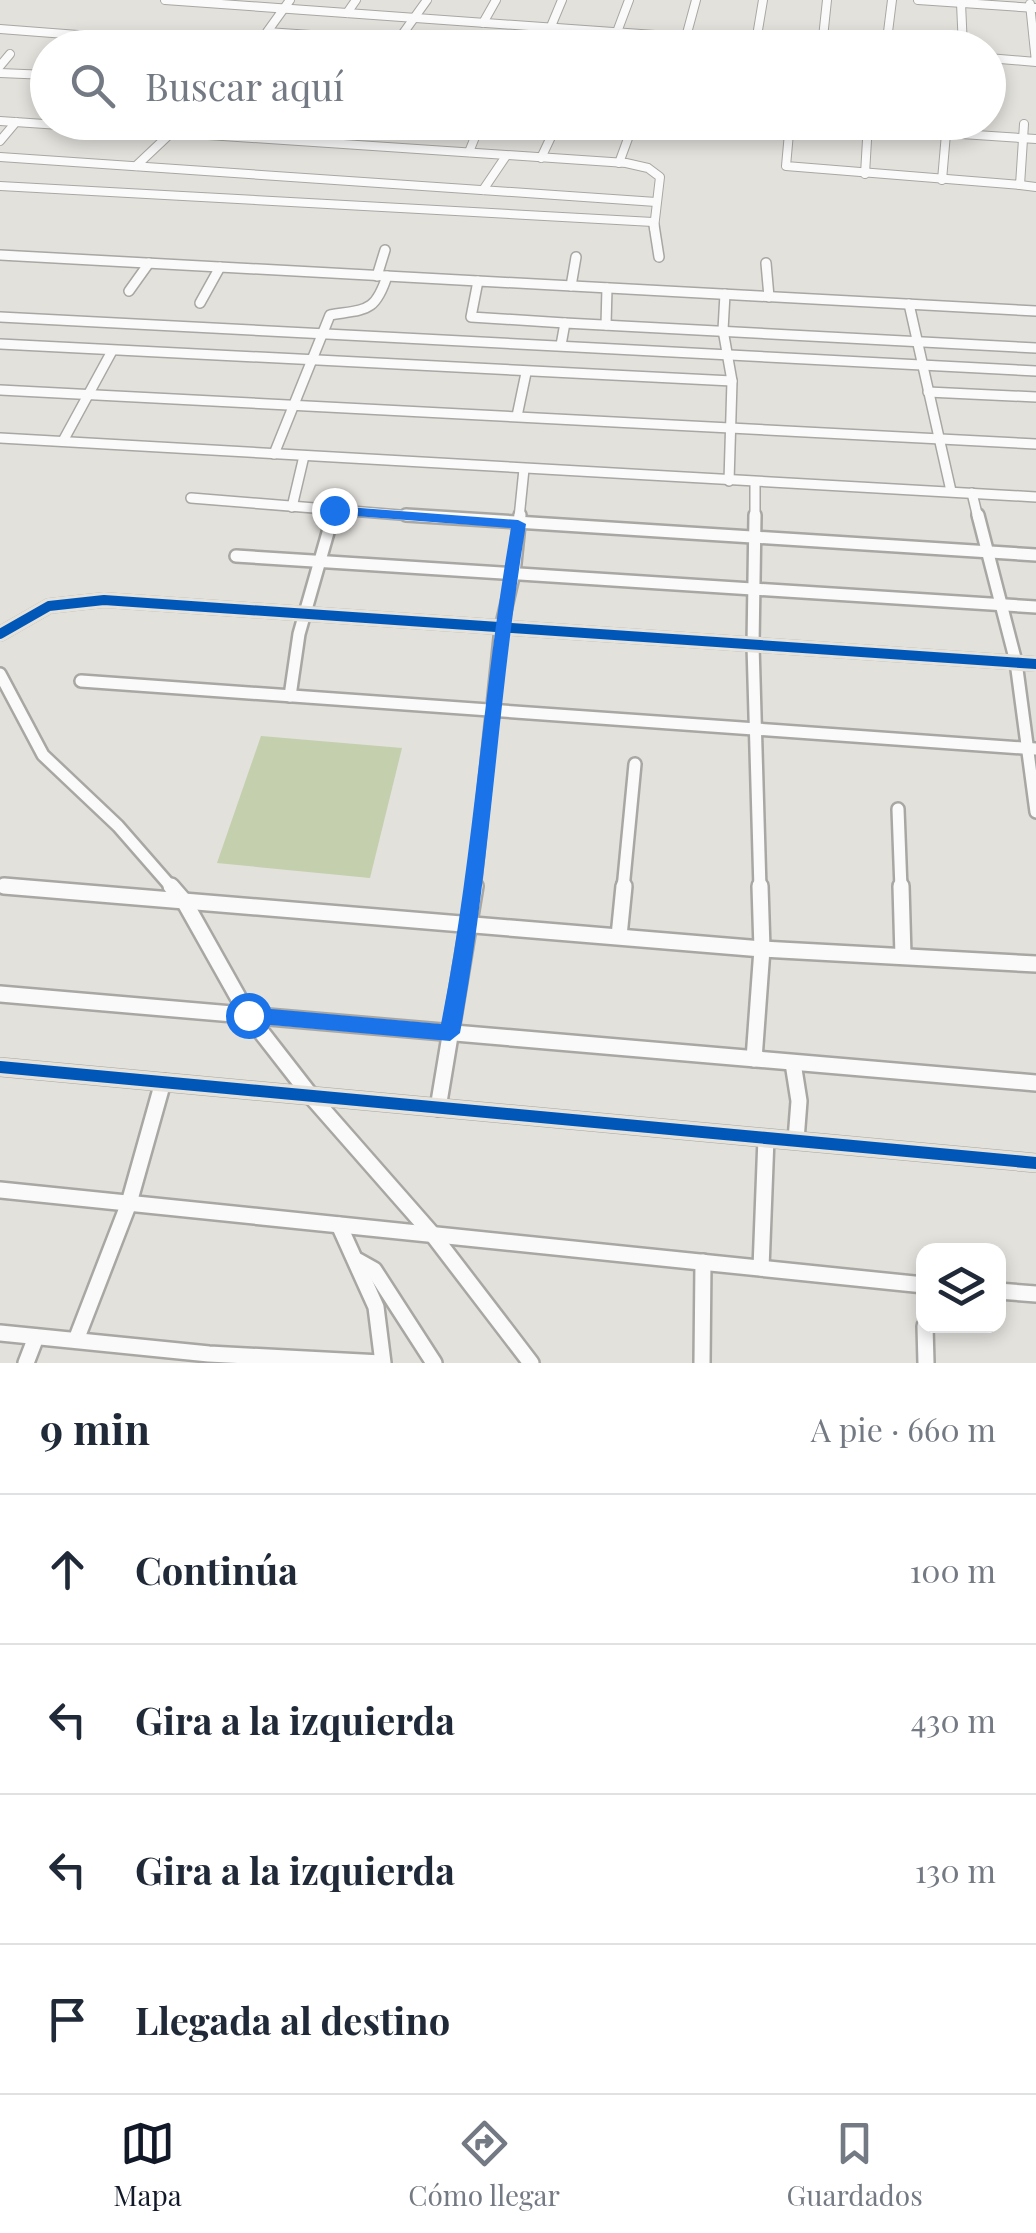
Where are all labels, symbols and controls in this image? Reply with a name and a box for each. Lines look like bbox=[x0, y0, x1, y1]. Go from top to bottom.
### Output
search box bbox=[30, 30, 1006, 140]
icon: search bbox=[65, 58, 120, 113]
text: Buscar aquí bbox=[145, 60, 344, 111]
route end bbox=[312, 488, 358, 534]
route start bbox=[226, 993, 272, 1039]
map controls bbox=[916, 1243, 1006, 1333]
button: layers bbox=[916, 1243, 1006, 1333]
text: 9 min bbox=[40, 1400, 150, 1456]
text: A pie · 660 m bbox=[811, 1407, 996, 1450]
icon: ahead bbox=[40, 1542, 95, 1597]
text: Continúa bbox=[135, 1544, 298, 1595]
text: 100 m bbox=[909, 1548, 996, 1591]
icon: left bbox=[40, 1692, 95, 1747]
text: Gira a la izquierda bbox=[135, 1694, 455, 1745]
text: 430 m bbox=[911, 1698, 996, 1741]
icon: left bbox=[40, 1842, 95, 1897]
text: Gira a la izquierda bbox=[135, 1844, 455, 1895]
text: 130 m bbox=[915, 1848, 996, 1891]
icon: arrive bbox=[40, 1992, 95, 2047]
text: Llegada al destino bbox=[135, 1994, 450, 2045]
tab: Mapa bbox=[113, 2116, 182, 2213]
tab: Cómo llegar bbox=[408, 2116, 560, 2213]
tab: Guardados bbox=[787, 2116, 923, 2213]

